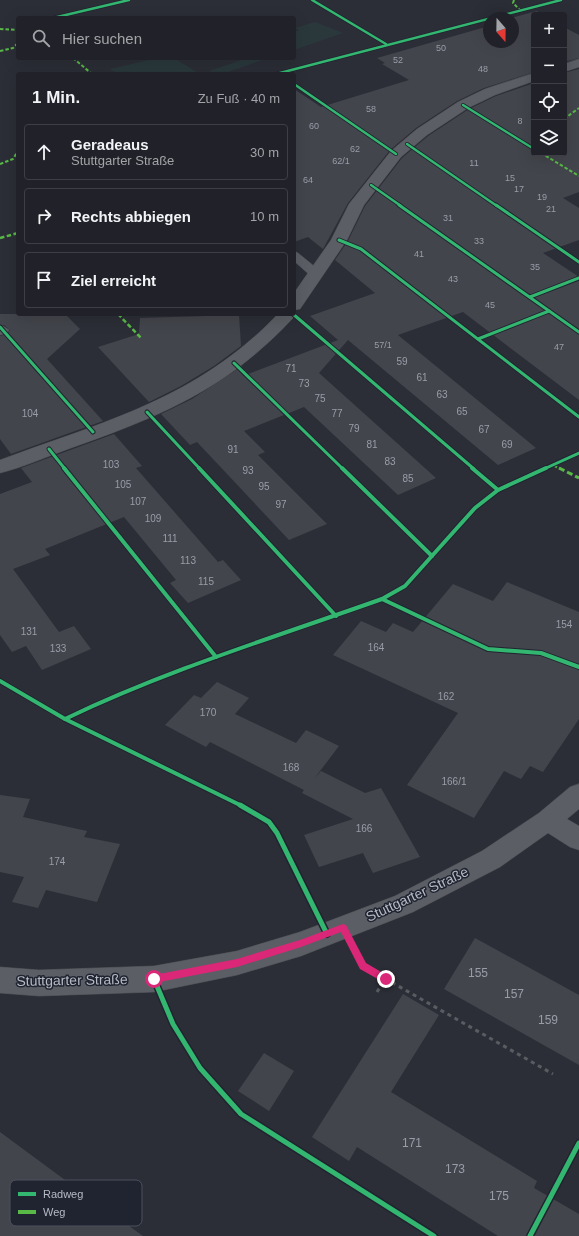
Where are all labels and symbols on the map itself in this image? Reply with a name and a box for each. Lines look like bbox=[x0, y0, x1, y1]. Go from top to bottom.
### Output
north arrow bbox=[483, 12, 519, 48]
house number: 50 bbox=[436, 43, 446, 53]
house number: 52 bbox=[393, 55, 403, 65]
house number: 48 bbox=[478, 64, 488, 74]
house number: 58 bbox=[366, 104, 376, 114]
house number: 8 bbox=[517, 116, 523, 126]
house number: 60 bbox=[309, 121, 319, 131]
house number: 62 bbox=[350, 144, 360, 154]
house number: 62/1 bbox=[332, 156, 350, 166]
house number: 11 bbox=[469, 158, 479, 168]
house number: 15 bbox=[505, 173, 515, 183]
house number: 64 bbox=[303, 175, 313, 185]
house number: 17 bbox=[514, 184, 524, 194]
house number: 19 bbox=[537, 192, 547, 202]
house number: 21 bbox=[546, 204, 556, 214]
house number: 31 bbox=[443, 213, 453, 223]
house number: 33 bbox=[474, 236, 484, 246]
house number: 41 bbox=[414, 249, 424, 259]
house number: 35 bbox=[530, 262, 540, 272]
house number: 43 bbox=[448, 274, 458, 284]
house number: 45 bbox=[485, 300, 495, 310]
house number: 57/1 bbox=[374, 340, 392, 350]
house number: 47 bbox=[554, 342, 564, 352]
house number: 59 bbox=[396, 356, 408, 367]
house number: 71 bbox=[285, 363, 297, 374]
house number: 61 bbox=[416, 372, 428, 383]
house number: 73 bbox=[298, 378, 310, 389]
house number: 63 bbox=[436, 389, 448, 400]
house number: 75 bbox=[314, 393, 326, 404]
house number: 65 bbox=[456, 406, 468, 417]
house number: 104 bbox=[22, 408, 39, 419]
house number: 77 bbox=[331, 408, 343, 419]
house number: 79 bbox=[348, 423, 360, 434]
house number: 67 bbox=[478, 424, 490, 435]
house number: 81 bbox=[366, 439, 378, 450]
house number: 69 bbox=[501, 439, 513, 450]
house number: 91 bbox=[227, 444, 239, 455]
house number: 83 bbox=[384, 456, 396, 467]
house number: 103 bbox=[103, 459, 120, 470]
house number: 93 bbox=[242, 465, 254, 476]
house number: 85 bbox=[402, 473, 414, 484]
house number: 105 bbox=[115, 479, 132, 490]
house number: 95 bbox=[258, 481, 270, 492]
house number: 107 bbox=[130, 496, 147, 507]
house number: 97 bbox=[275, 499, 287, 510]
house number: 109 bbox=[145, 513, 162, 524]
house number: 111 bbox=[162, 533, 178, 544]
house number: 113 bbox=[180, 555, 196, 566]
house number: 115 bbox=[198, 576, 214, 587]
house number: 154 bbox=[556, 619, 573, 630]
house number: 131 bbox=[21, 626, 38, 637]
house number: 164 bbox=[368, 642, 385, 653]
house number: 133 bbox=[50, 643, 67, 654]
house number: 162 bbox=[438, 691, 455, 702]
house number: 170 bbox=[200, 707, 217, 718]
house number: 168 bbox=[283, 762, 300, 773]
house number: 166/1 bbox=[441, 776, 467, 787]
house number: 166 bbox=[356, 823, 373, 834]
house number: 174 bbox=[49, 856, 66, 867]
street label: Stuttgarter Straße bbox=[363, 863, 471, 925]
house number: 155 bbox=[468, 966, 488, 980]
route start bbox=[145, 970, 163, 988]
route end bbox=[377, 970, 395, 988]
street label: Stuttgarter Straße bbox=[16, 971, 128, 989]
house number: 157 bbox=[504, 987, 524, 1001]
house number: 159 bbox=[538, 1013, 558, 1027]
house number: 171 bbox=[402, 1136, 422, 1150]
house number: 173 bbox=[445, 1162, 465, 1176]
legend bbox=[10, 1180, 142, 1226]
text: Radweg bbox=[43, 1188, 83, 1200]
house number: 175 bbox=[489, 1189, 509, 1203]
text: Weg bbox=[43, 1206, 65, 1218]

